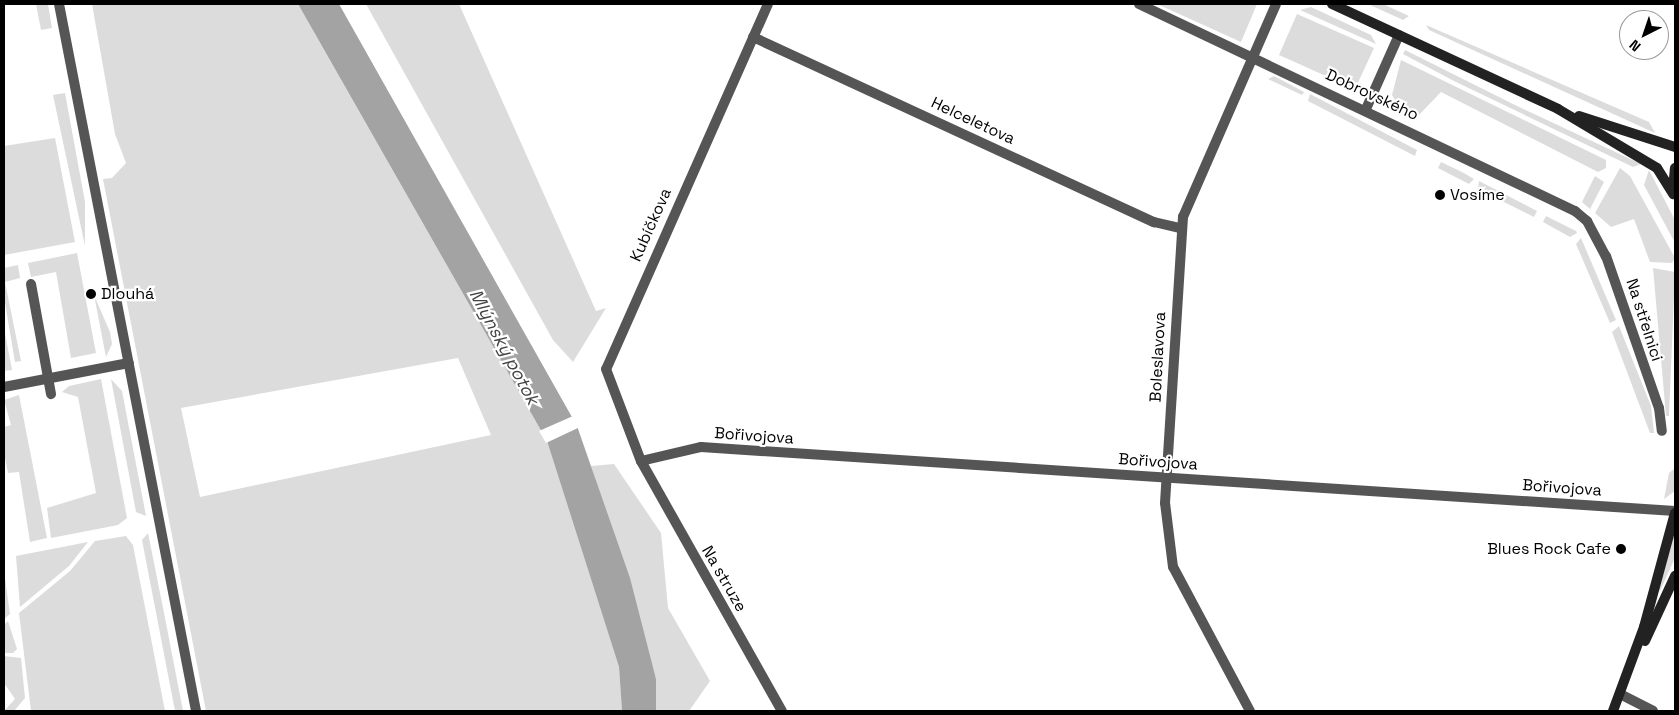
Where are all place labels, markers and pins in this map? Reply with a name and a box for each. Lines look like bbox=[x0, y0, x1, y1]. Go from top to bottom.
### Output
place label: Vosíme bbox=[1450, 185, 1505, 205]
marker: Vosíme bbox=[1434, 189, 1446, 201]
place label: Dlouhá bbox=[101, 284, 154, 304]
marker: Dlouhá bbox=[85, 288, 97, 300]
place label: Blues Rock Cafe bbox=[1487, 539, 1611, 559]
marker: Blues Rock Cafe bbox=[1615, 543, 1627, 555]

